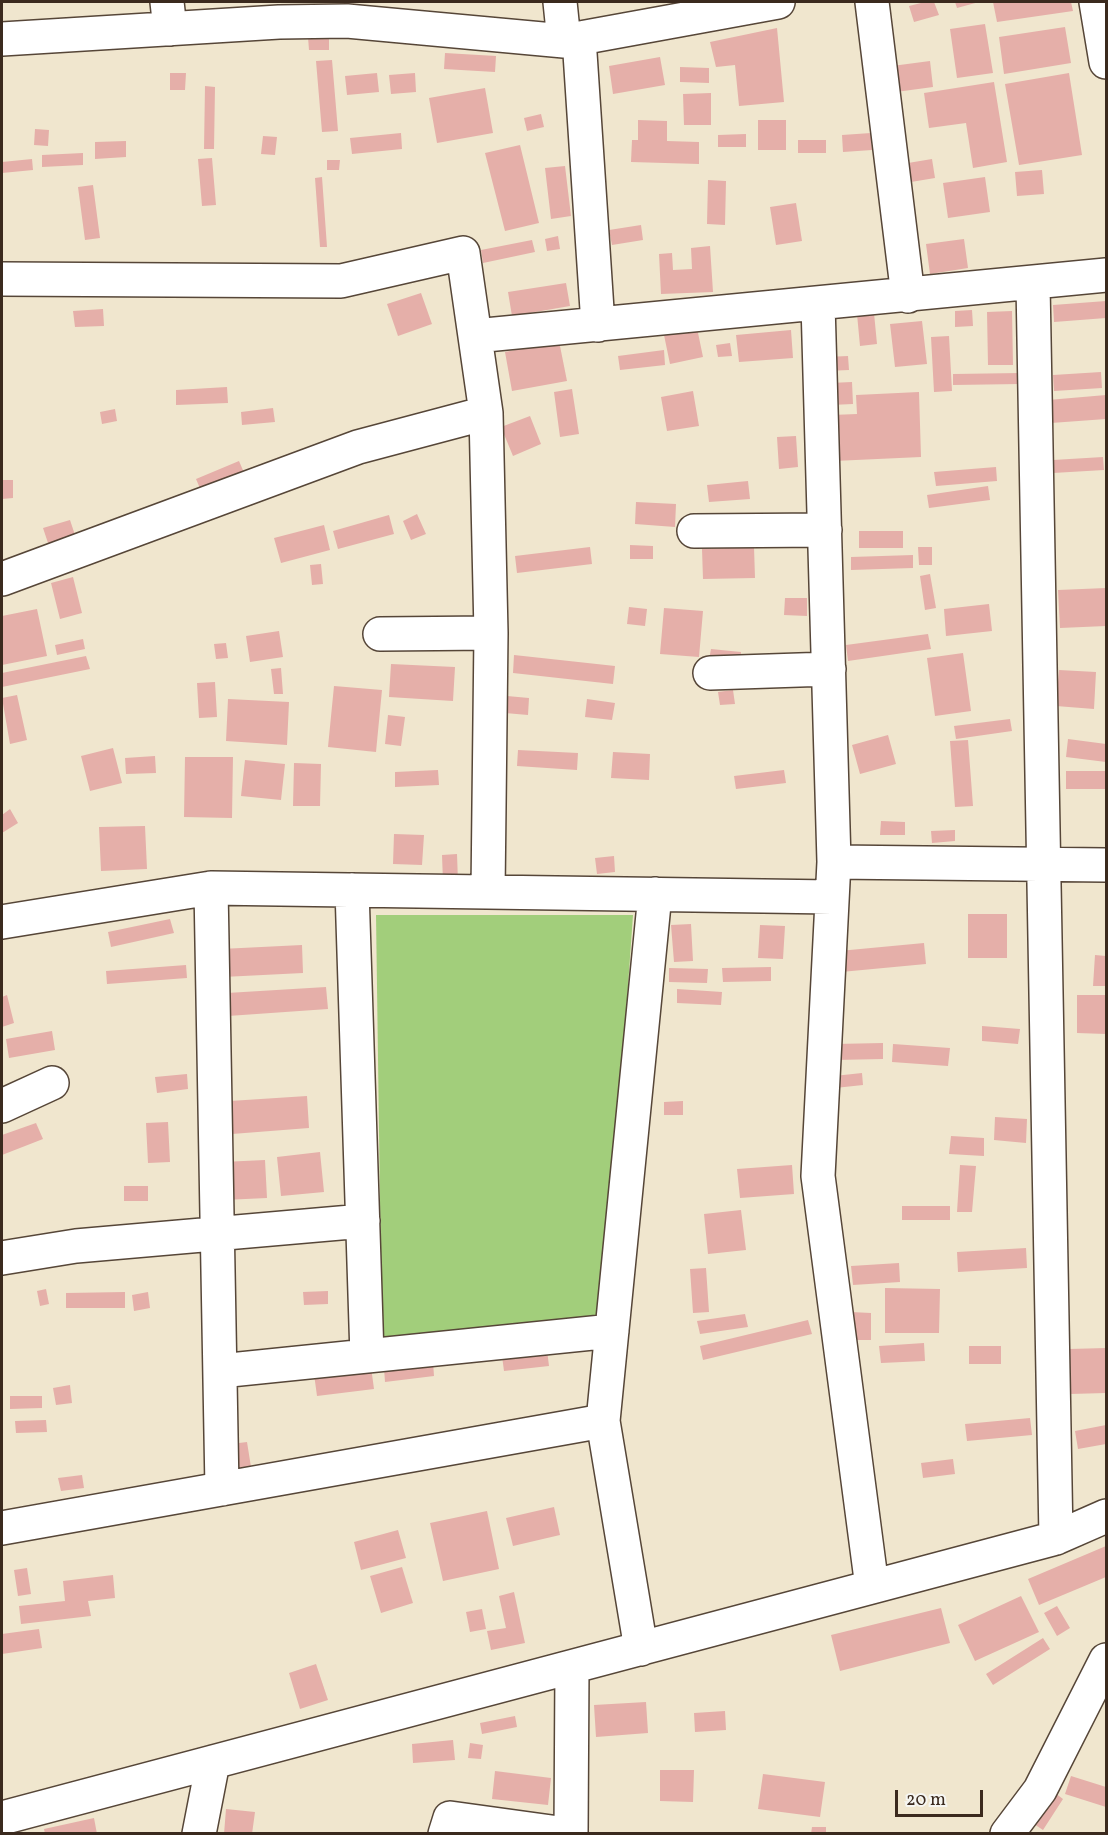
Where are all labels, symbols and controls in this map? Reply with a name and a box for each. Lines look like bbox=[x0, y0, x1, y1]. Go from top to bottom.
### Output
scale bar bbox=[898, 1778, 986, 1816]
text: 20 m bbox=[906, 1788, 946, 1813]

